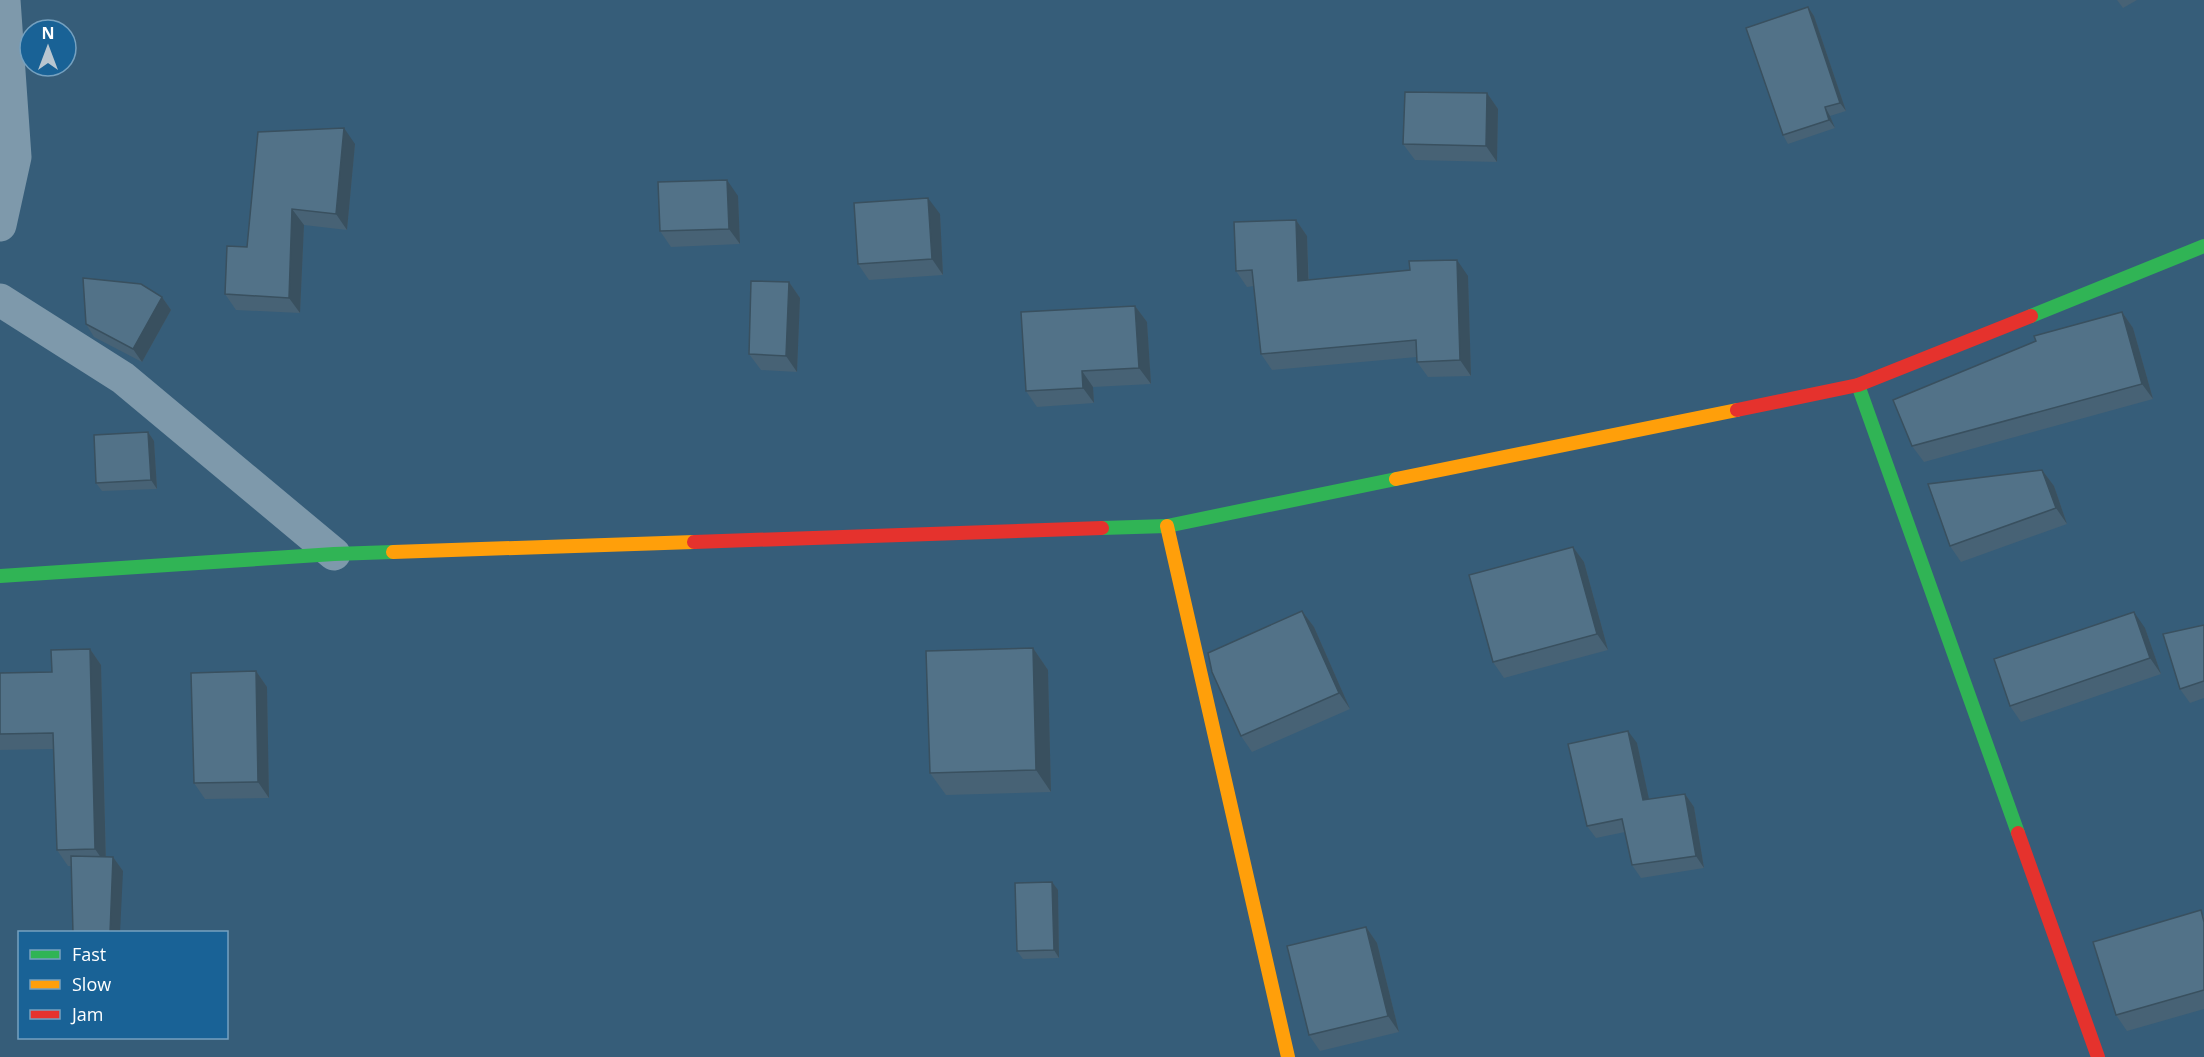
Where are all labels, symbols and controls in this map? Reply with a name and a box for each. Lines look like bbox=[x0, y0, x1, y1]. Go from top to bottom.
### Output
north arrow bbox=[18, 18, 78, 78]
text: N bbox=[41, 22, 55, 44]
legend bbox=[18, 931, 228, 1039]
text: Fast bbox=[72, 942, 106, 966]
text: Slow bbox=[72, 972, 111, 996]
text: Jam bbox=[70, 1002, 104, 1026]

